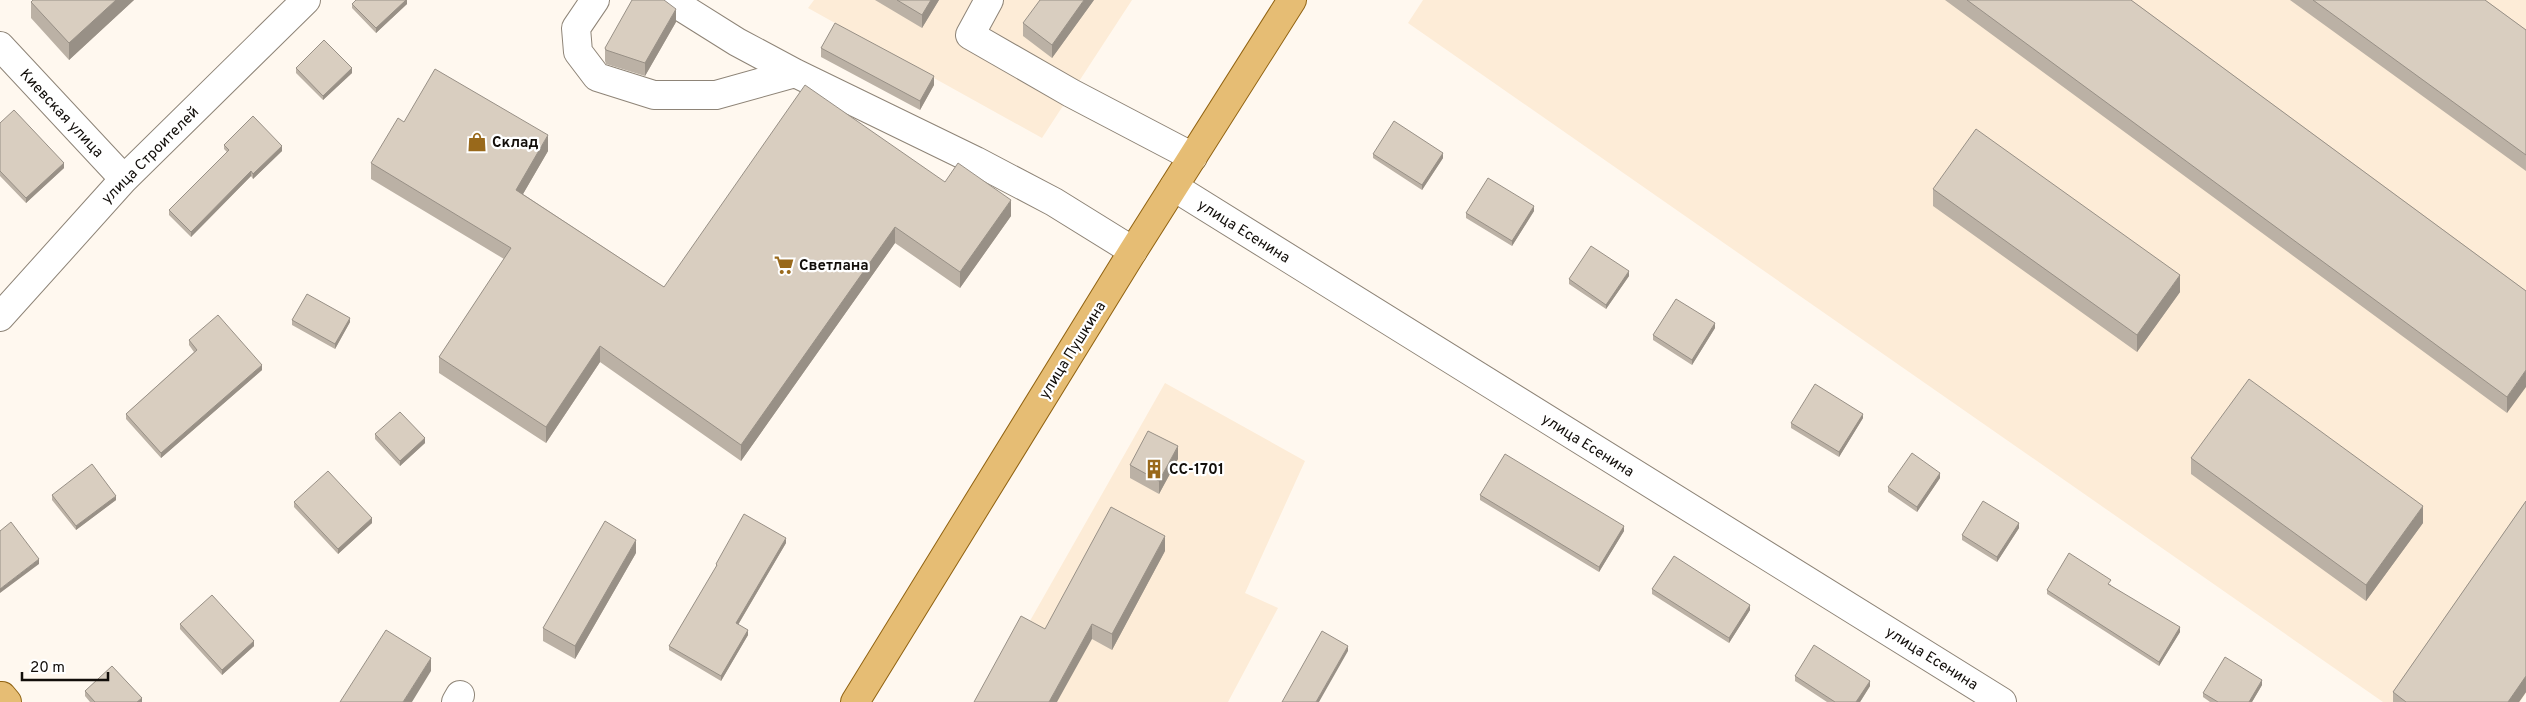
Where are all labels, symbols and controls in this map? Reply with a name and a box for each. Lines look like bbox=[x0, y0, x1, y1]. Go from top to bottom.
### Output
street label: Киевская улица bbox=[15, 66, 107, 162]
street label: улица Строителей bbox=[98, 103, 204, 209]
shop icon: Склад bbox=[466, 131, 488, 153]
place label: Склад bbox=[492, 134, 539, 153]
street label: улица Есенина bbox=[1193, 196, 1293, 268]
supermarket icon: Светлана bbox=[773, 254, 795, 276]
place label: Светлана bbox=[799, 257, 869, 276]
street label: улица Пушкина bbox=[1036, 298, 1111, 403]
street label: улица Есенина bbox=[1537, 410, 1637, 482]
building icon: СС-1701 bbox=[1143, 458, 1165, 480]
place label: СС-1701 bbox=[1169, 461, 1224, 480]
street label: улица Есенина bbox=[1881, 623, 1981, 695]
scale bar bbox=[22, 650, 109, 682]
text: 20 m bbox=[30, 659, 65, 678]

